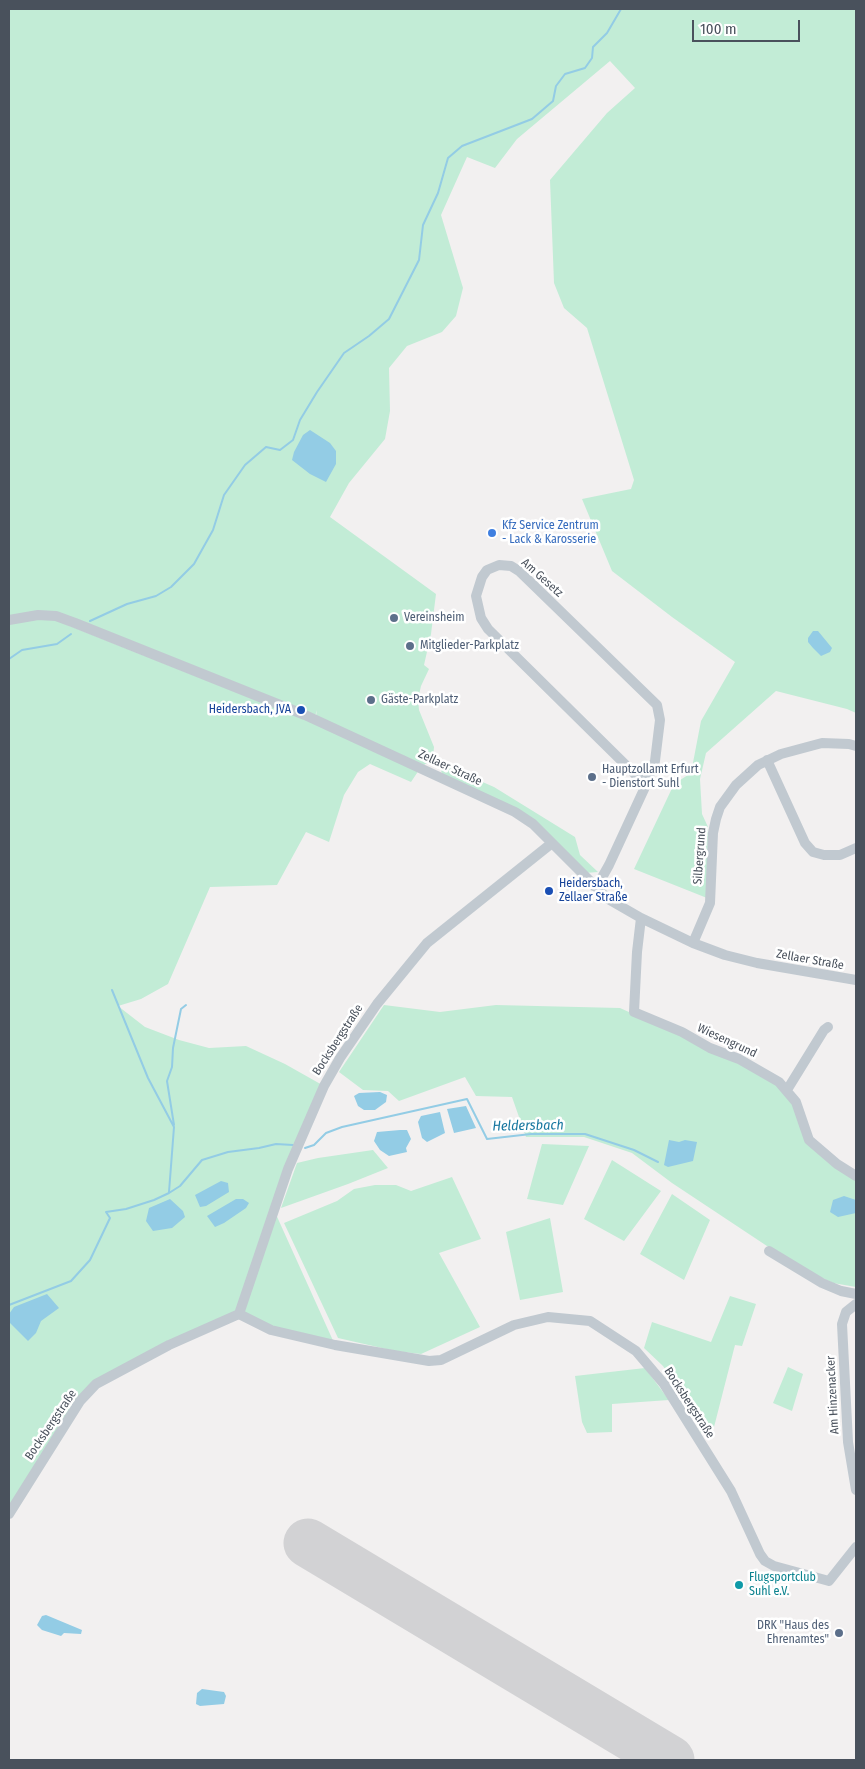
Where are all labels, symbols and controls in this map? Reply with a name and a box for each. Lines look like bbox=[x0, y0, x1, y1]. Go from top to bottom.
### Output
scale bar bbox=[695, 10, 802, 42]
text: 100 m bbox=[700, 20, 737, 38]
place label: Kfz Service Zentrum - Lack & Karosserie bbox=[502, 519, 599, 547]
marker: Kfz Service Zentrum - Lack & Karosserie bbox=[486, 527, 498, 539]
street label: Am Gesetz bbox=[518, 556, 566, 600]
place label: Vereinsheim bbox=[404, 611, 464, 625]
marker: Vereinsheim bbox=[388, 612, 400, 624]
place label: Mitglieder-Parkplatz bbox=[420, 639, 519, 653]
marker: Mitglieder-Parkplatz bbox=[404, 640, 416, 652]
place label: Gäste-Parkplatz bbox=[381, 693, 458, 707]
marker: Gäste-Parkplatz bbox=[365, 694, 377, 706]
place label: Heidersbach, JVA bbox=[209, 703, 291, 717]
marker: Heidersbach, JVA bbox=[295, 704, 307, 716]
street label: Zellaer Straße bbox=[416, 747, 484, 789]
place label: Hauptzollamt Erfurt - Dienstort Suhl bbox=[602, 763, 699, 791]
marker: Hauptzollamt Erfurt - Dienstort Suhl bbox=[586, 771, 598, 783]
street label: Silbergrund bbox=[691, 827, 709, 885]
place label: Heidersbach, Zellaer Straße bbox=[559, 877, 627, 905]
marker: Heidersbach, Zellaer Straße bbox=[543, 885, 555, 897]
street label: Zellaer Straße bbox=[775, 947, 845, 973]
street label: Bocksbergstraße bbox=[310, 1002, 366, 1078]
street label: Wiesengrund bbox=[695, 1021, 759, 1061]
water label: Heldersbach bbox=[492, 1117, 564, 1135]
street label: Am Hinzenacker bbox=[824, 1355, 842, 1435]
street label: Bocksbergstraße bbox=[661, 1365, 717, 1441]
street label: Bocksbergstraße bbox=[22, 1387, 80, 1463]
place label: Flugsportclub Suhl e.V. bbox=[749, 1571, 816, 1599]
marker: Flugsportclub Suhl e.V. bbox=[733, 1579, 745, 1591]
place label: DRK "Haus des Ehrenamtes" bbox=[757, 1619, 829, 1647]
marker: DRK "Haus des Ehrenamtes" bbox=[833, 1627, 845, 1639]

